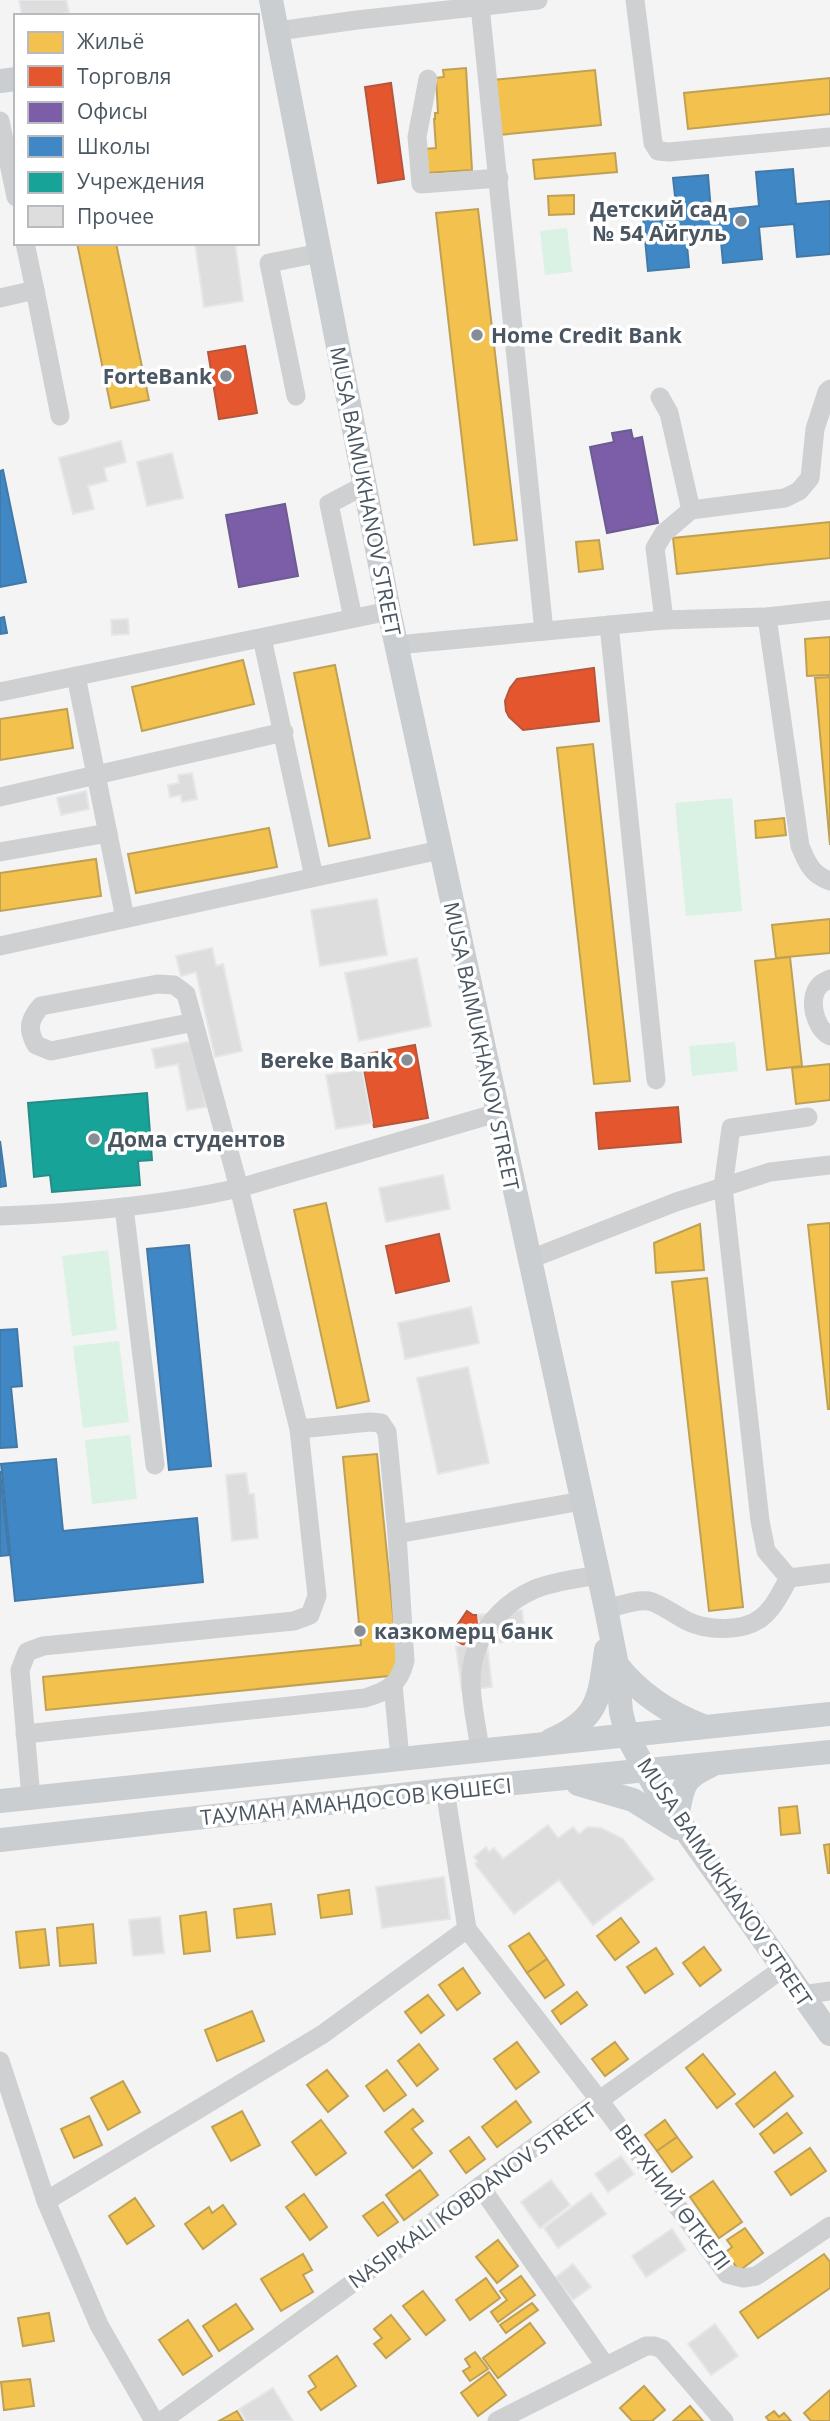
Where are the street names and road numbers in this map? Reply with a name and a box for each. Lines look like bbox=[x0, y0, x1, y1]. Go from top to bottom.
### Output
street label: MUSA BAIMUKHANOV STREET bbox=[324, 344, 408, 638]
street label: MUSA BAIMUKHANOV STREET bbox=[438, 899, 526, 1193]
street label: MUSA BAIMUKHANOV STREET bbox=[631, 1752, 819, 2012]
street label: ТАУМАН АМАНДОСОВ КӨШЕСІ bbox=[199, 1771, 513, 1831]
street label: NASIPKALI KOBDANOV STREET bbox=[342, 2095, 602, 2294]
street label: ВЕРХНИЙ ӨТКЕЛІ bbox=[609, 2118, 737, 2276]

